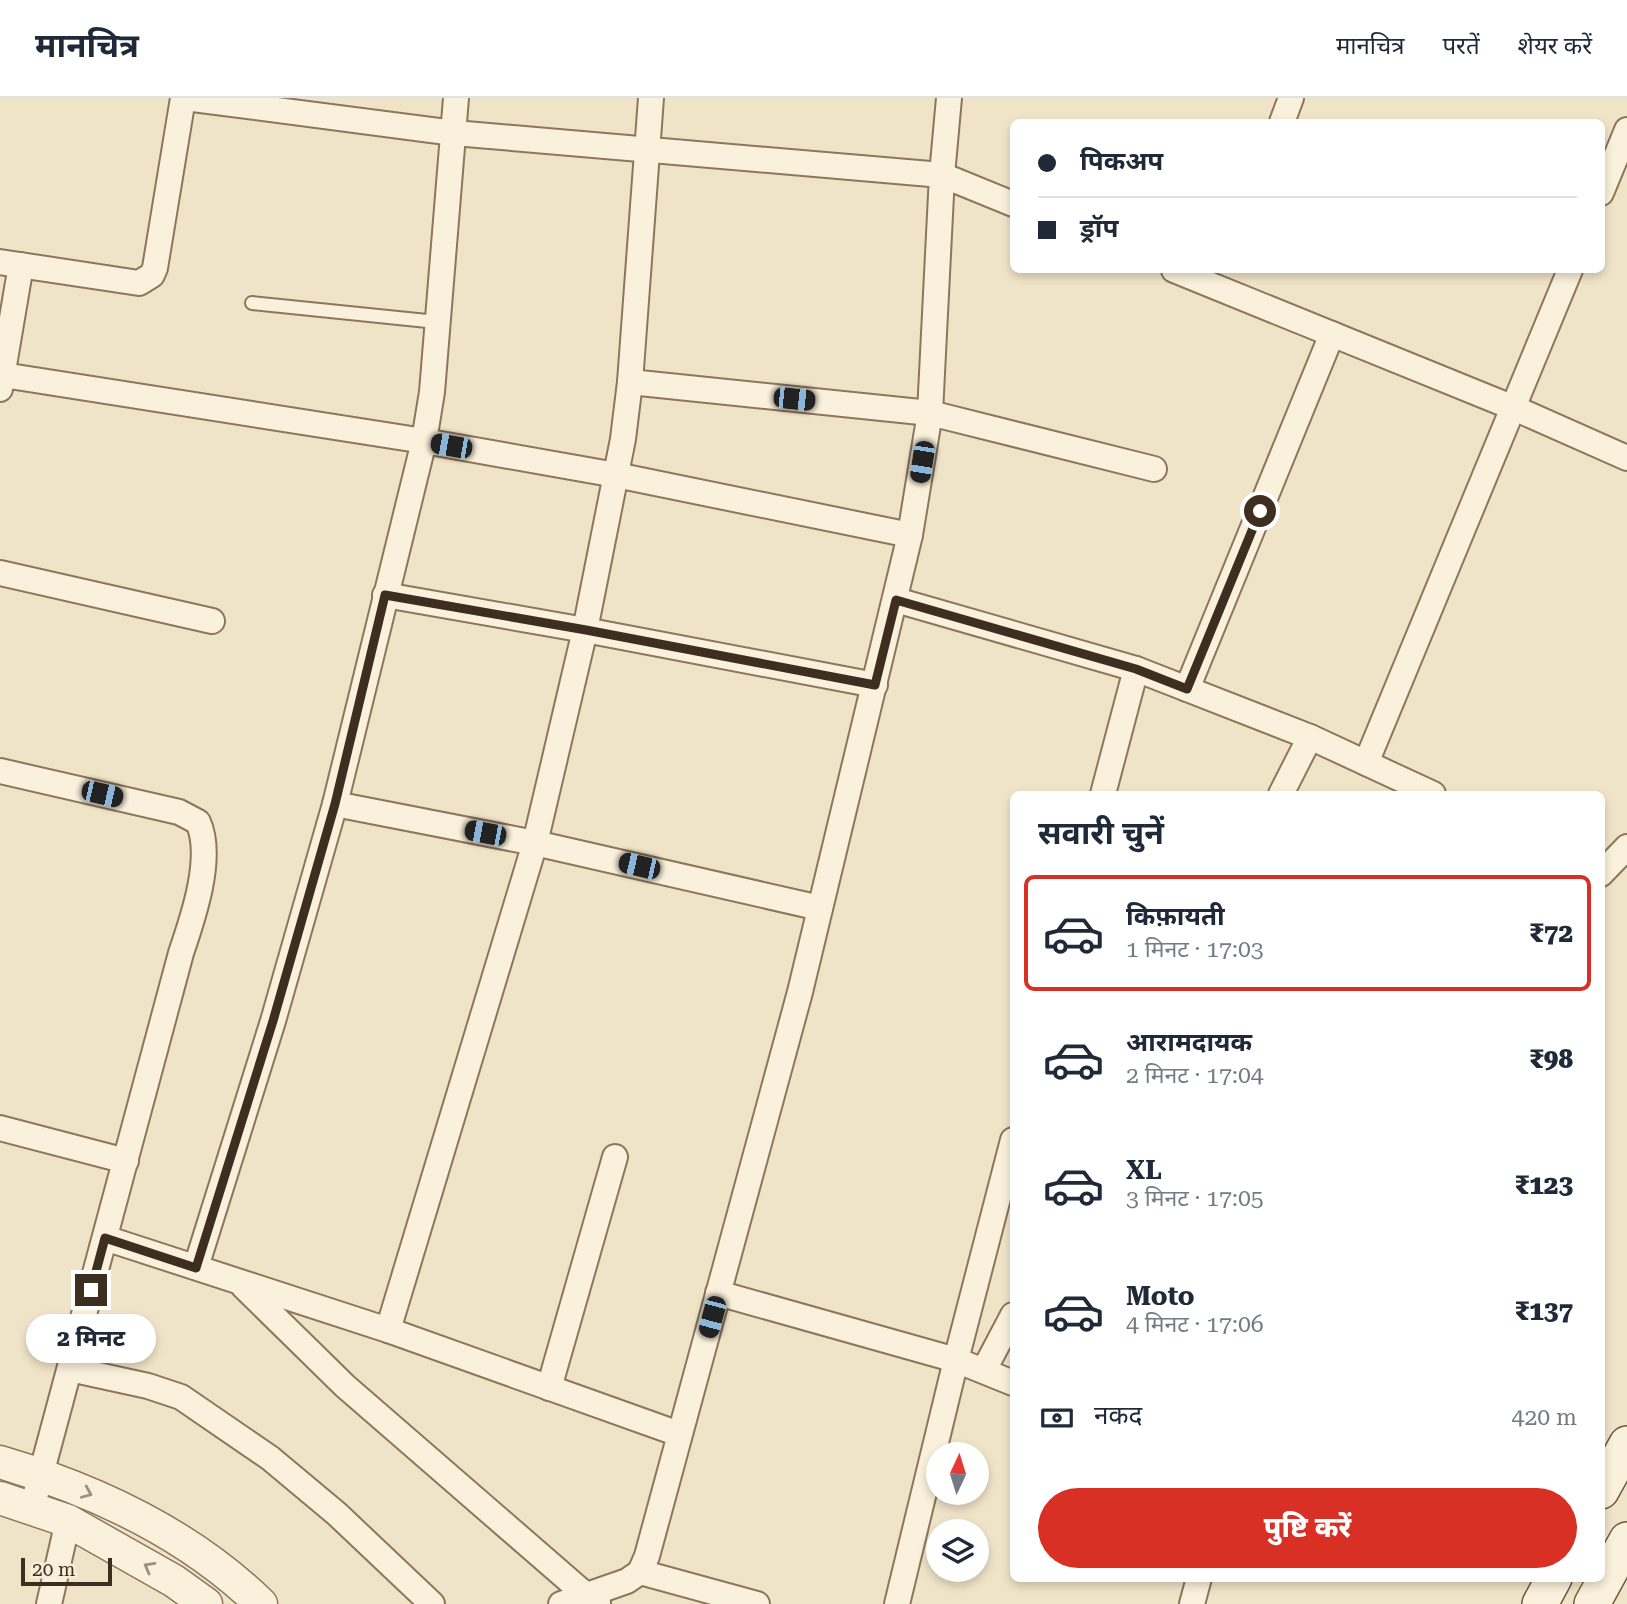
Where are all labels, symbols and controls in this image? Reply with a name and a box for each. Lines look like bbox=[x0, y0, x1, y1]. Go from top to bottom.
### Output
text: मानचित्र bbox=[35, 26, 139, 65]
text: मानचित्र bbox=[1336, 32, 1404, 60]
text: परतें bbox=[1442, 32, 1480, 60]
text: शेयर करें bbox=[1518, 32, 1592, 60]
text: पिकअप bbox=[1080, 146, 1163, 176]
text: ड्रॉप bbox=[1080, 213, 1118, 243]
car bbox=[773, 386, 816, 412]
car bbox=[429, 432, 474, 460]
car bbox=[909, 440, 936, 484]
route start bbox=[1244, 495, 1276, 527]
car bbox=[80, 779, 125, 809]
text: सवारी चुनें bbox=[1038, 814, 1164, 852]
car bbox=[463, 819, 508, 847]
car bbox=[617, 851, 662, 881]
text: किफ़ायती bbox=[1126, 901, 1225, 931]
icon: car bbox=[1042, 902, 1105, 965]
text: ₹72 bbox=[1529, 918, 1573, 948]
text: 1 मिनट · 17:03 bbox=[1126, 936, 1264, 963]
text: आरामदायक bbox=[1126, 1027, 1252, 1057]
icon: car bbox=[1042, 1028, 1105, 1091]
text: ₹98 bbox=[1529, 1044, 1573, 1074]
text: 2 मिनट · 17:04 bbox=[1126, 1062, 1264, 1089]
icon: car bbox=[1042, 1154, 1105, 1217]
text: XL bbox=[1126, 1155, 1162, 1185]
text: ₹123 bbox=[1515, 1170, 1573, 1200]
text: 3 मिनट · 17:05 bbox=[1126, 1185, 1264, 1212]
route end bbox=[75, 1274, 107, 1306]
icon: car bbox=[1042, 1280, 1105, 1343]
text: Moto bbox=[1126, 1281, 1195, 1311]
car bbox=[697, 1294, 728, 1340]
text: ₹137 bbox=[1515, 1296, 1573, 1326]
text: 4 मिनट · 17:06 bbox=[1126, 1311, 1264, 1338]
callout: 2 मिनट bbox=[26, 1314, 156, 1364]
text: 2 मिनट bbox=[57, 1325, 125, 1352]
icon: cash bbox=[1038, 1399, 1076, 1437]
text: नकद bbox=[1094, 1400, 1142, 1430]
text: 420 m bbox=[1512, 1404, 1577, 1431]
north arrow bbox=[926, 1442, 989, 1505]
map controls bbox=[926, 1442, 989, 1582]
one-way arrow bbox=[80, 1485, 93, 1499]
button: पुष्टि करें bbox=[1038, 1488, 1577, 1568]
button: layers bbox=[926, 1519, 989, 1582]
scale bar bbox=[21, 1555, 112, 1587]
text: 20 m bbox=[32, 1558, 75, 1581]
one-way arrow bbox=[144, 1562, 156, 1575]

